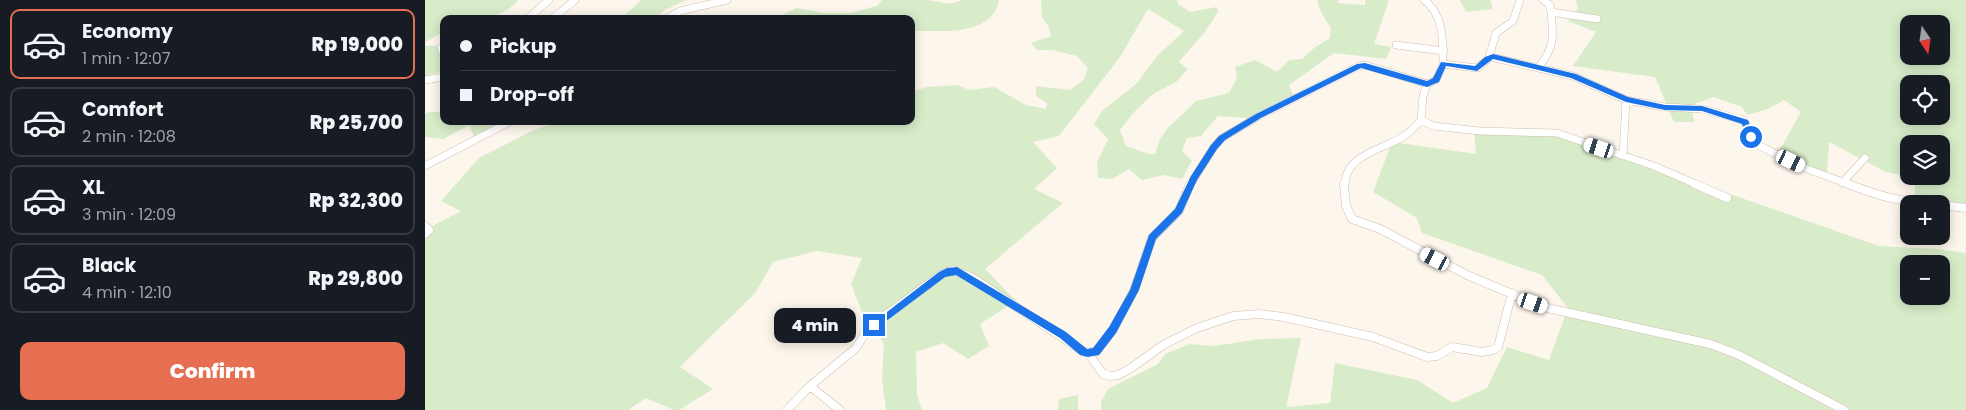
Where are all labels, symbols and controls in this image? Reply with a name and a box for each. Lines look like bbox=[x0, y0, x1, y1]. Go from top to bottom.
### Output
north arrow bbox=[1900, 15, 1950, 65]
map controls bbox=[1900, 15, 1950, 305]
text: Economy bbox=[82, 18, 173, 45]
icon: car bbox=[22, 22, 67, 67]
text: Rp 19,000 bbox=[312, 31, 403, 58]
text: Pickup bbox=[490, 33, 556, 60]
text: 1 min · 12:07 bbox=[82, 47, 171, 70]
button: locate bbox=[1900, 75, 1950, 125]
text: Drop-off bbox=[490, 81, 574, 108]
text: Comfort bbox=[82, 96, 164, 123]
icon: car bbox=[22, 100, 67, 145]
text: Rp 25,700 bbox=[310, 109, 403, 136]
text: 2 min · 12:08 bbox=[82, 125, 176, 148]
route start bbox=[1740, 126, 1762, 148]
button: layers bbox=[1900, 135, 1950, 185]
car bbox=[1582, 136, 1615, 160]
car bbox=[1774, 148, 1807, 174]
text: XL bbox=[82, 174, 105, 201]
icon: car bbox=[22, 178, 67, 223]
text: Rp 32,300 bbox=[309, 187, 403, 214]
button: + bbox=[1900, 195, 1950, 245]
text: 3 min · 12:09 bbox=[82, 203, 176, 226]
car bbox=[1418, 246, 1451, 272]
text: Black bbox=[82, 252, 136, 279]
button: − bbox=[1900, 255, 1950, 305]
icon: car bbox=[22, 256, 67, 301]
text: Rp 29,800 bbox=[308, 265, 403, 292]
text: 4 min · 12:10 bbox=[82, 281, 172, 304]
car bbox=[1516, 291, 1549, 315]
callout: 4 min bbox=[774, 308, 857, 342]
text: 4 min bbox=[791, 314, 839, 337]
route end bbox=[863, 314, 885, 336]
button: Confirm bbox=[20, 342, 405, 400]

